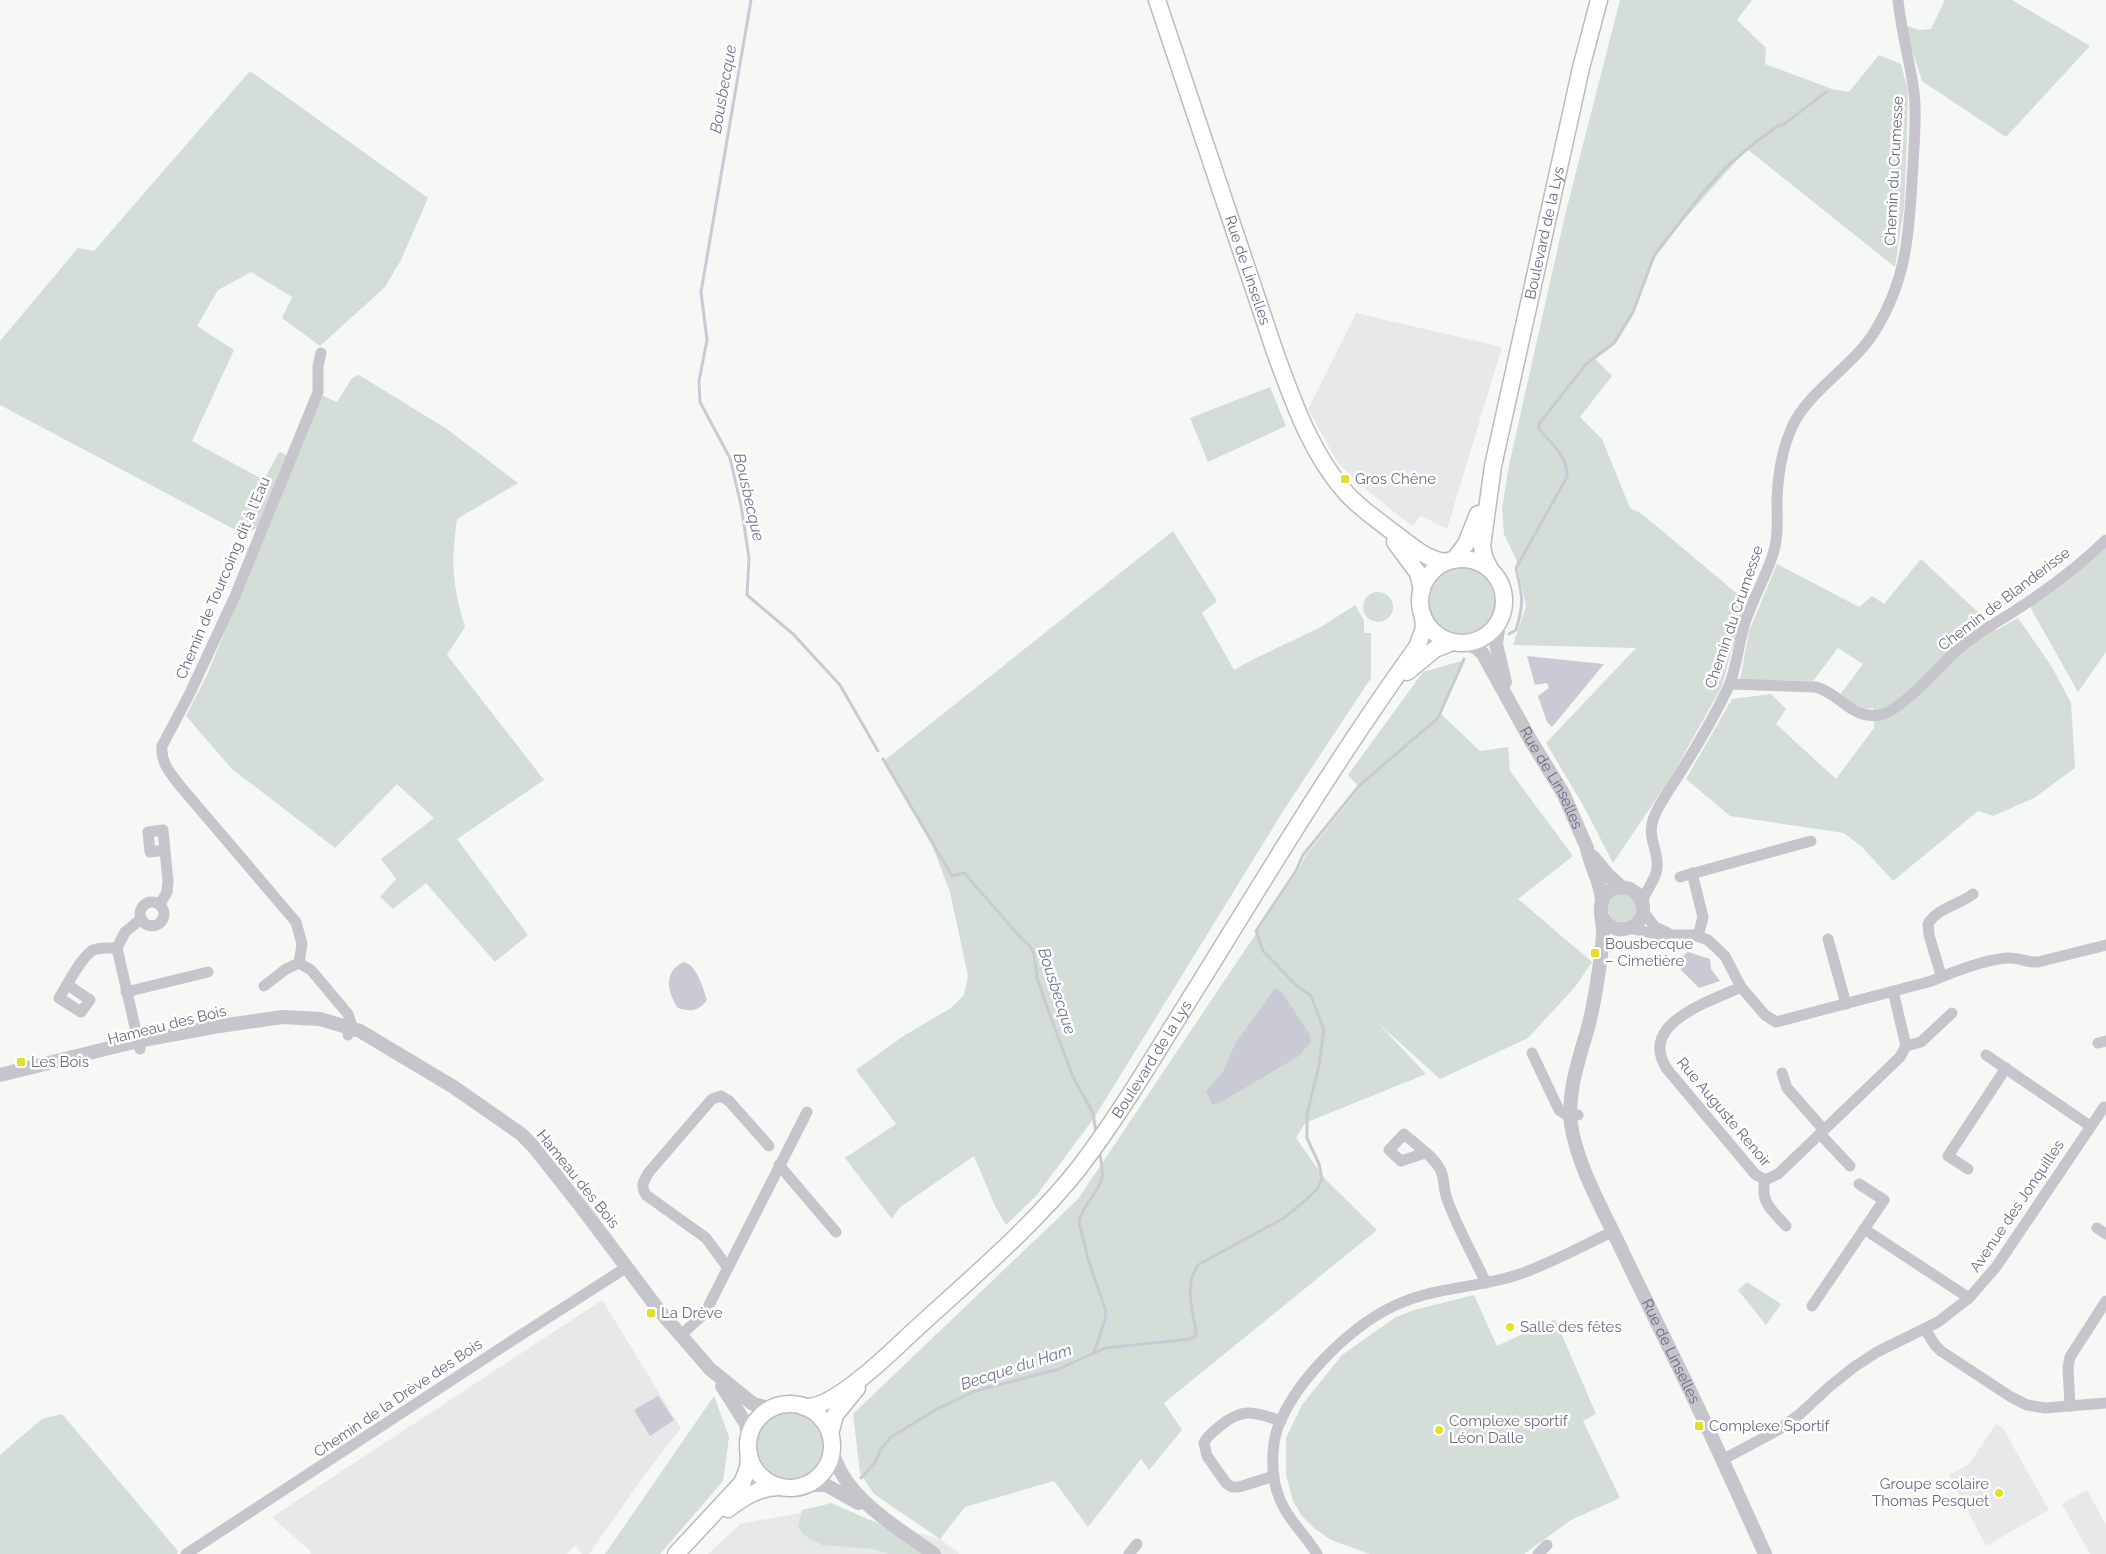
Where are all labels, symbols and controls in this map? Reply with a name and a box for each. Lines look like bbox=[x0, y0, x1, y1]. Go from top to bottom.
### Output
water label: Bousbecque bbox=[706, 43, 740, 135]
street label: Chemin du Crumesse bbox=[1881, 96, 1907, 246]
street label: Boulevard de la Lys bbox=[1521, 165, 1568, 301]
street label: Rue de Linselles bbox=[1221, 213, 1274, 327]
water label: Bousbecque bbox=[730, 451, 768, 543]
place label: Gros Chêne bbox=[1355, 470, 1436, 488]
marker: Gros Chêne bbox=[1339, 473, 1351, 485]
street label: Chemin de Tourcoing dit à l'Eau bbox=[172, 474, 274, 682]
street label: Chemin du Crumesse bbox=[1701, 543, 1767, 691]
street label: Chemin de Blanderisse bbox=[1935, 543, 2074, 654]
street label: Rue de Linselles bbox=[1516, 724, 1587, 832]
place label: Bousbecque – Cimetière bbox=[1605, 935, 1693, 970]
water label: Bousbecque bbox=[1034, 945, 1080, 1037]
marker: Bousbecque – Cimetière bbox=[1589, 947, 1601, 959]
street label: Boulevard de la Lys bbox=[1108, 997, 1195, 1122]
street label: Hameau des Bois bbox=[106, 1002, 228, 1048]
place label: Les Bois bbox=[31, 1053, 89, 1071]
street label: Rue Auguste Renoir bbox=[1673, 1054, 1775, 1171]
marker: Les Bois bbox=[15, 1056, 27, 1068]
street label: Hameau des Bois bbox=[533, 1126, 623, 1232]
street label: Avenue des Jonquilles bbox=[1966, 1136, 2068, 1276]
street label: Rue de Linselles bbox=[1638, 1296, 1704, 1407]
place label: La Drève bbox=[661, 1304, 723, 1322]
marker: La Drève bbox=[645, 1307, 657, 1319]
place label: Salle des fêtes bbox=[1520, 1318, 1622, 1336]
marker: Salle des fêtes bbox=[1504, 1321, 1516, 1333]
street label: Chemin de la Drève des Bois bbox=[311, 1335, 485, 1461]
water label: Becque du Ham bbox=[958, 1340, 1074, 1394]
place label: Complexe sportif Léon Dalle bbox=[1449, 1412, 1569, 1447]
place label: Complexe Sportif bbox=[1709, 1417, 1831, 1435]
marker: Complexe Sportif bbox=[1693, 1420, 1705, 1432]
marker: Complexe sportif Léon Dalle bbox=[1433, 1424, 1445, 1436]
place label: Groupe scolaire Thomas Pesquet bbox=[1872, 1475, 1989, 1510]
marker: Groupe scolaire Thomas Pesquet bbox=[1993, 1487, 2005, 1499]

